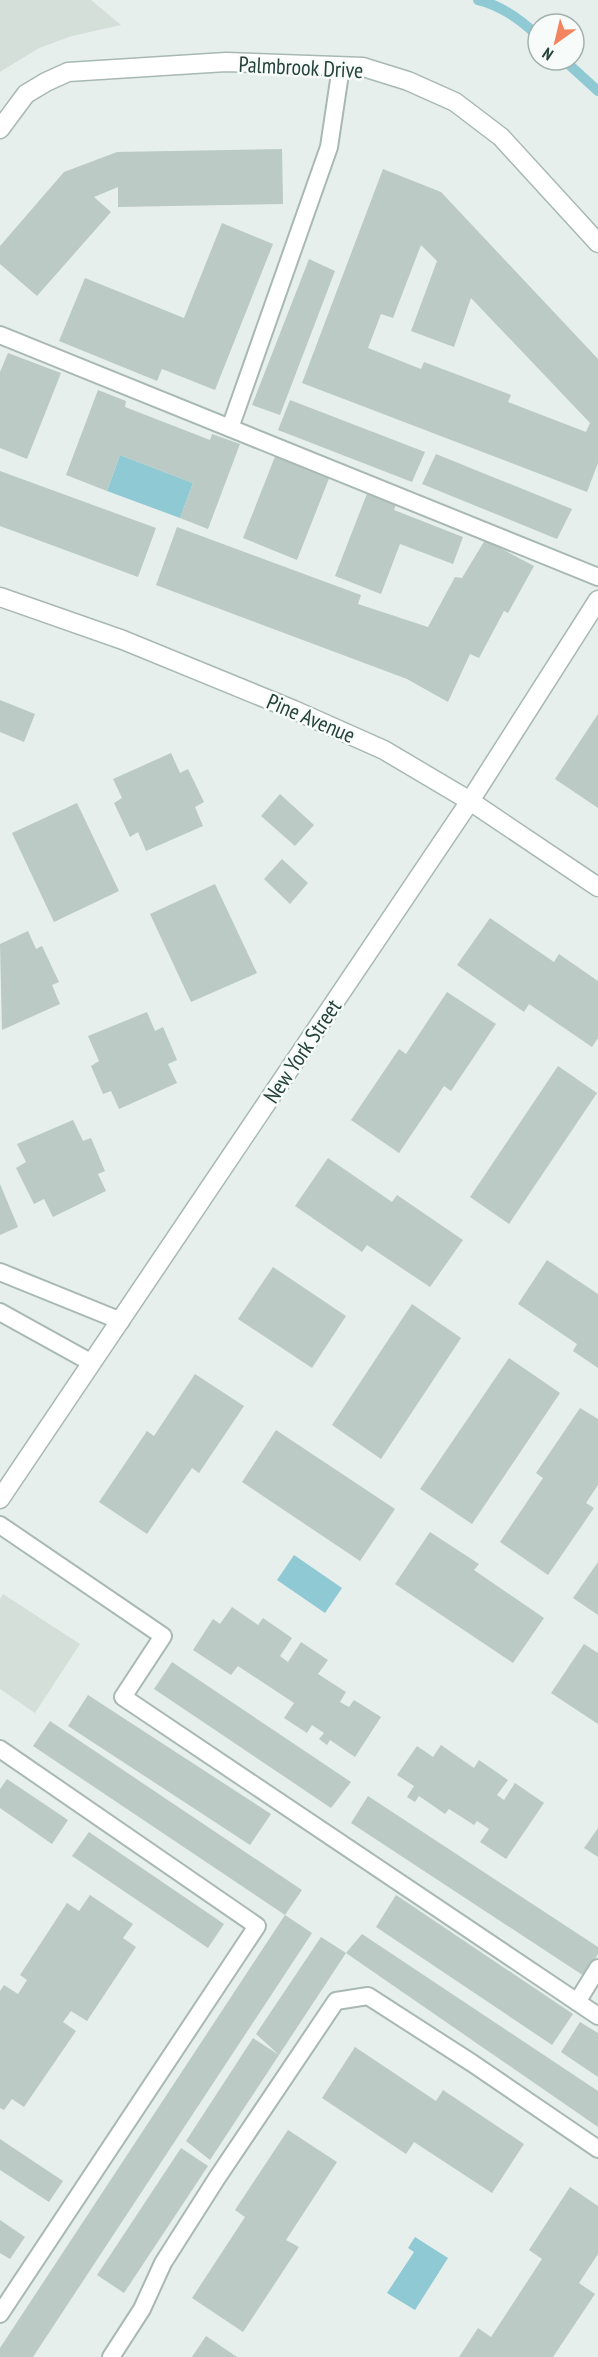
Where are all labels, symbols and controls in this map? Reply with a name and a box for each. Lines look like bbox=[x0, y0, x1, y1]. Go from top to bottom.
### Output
north arrow bbox=[526, 12, 586, 72]
text: N bbox=[538, 44, 557, 65]
street label: Palmbrook Drive bbox=[238, 50, 364, 84]
street label: Pine Avenue bbox=[263, 687, 359, 749]
street label: New York Street bbox=[257, 994, 347, 1108]

